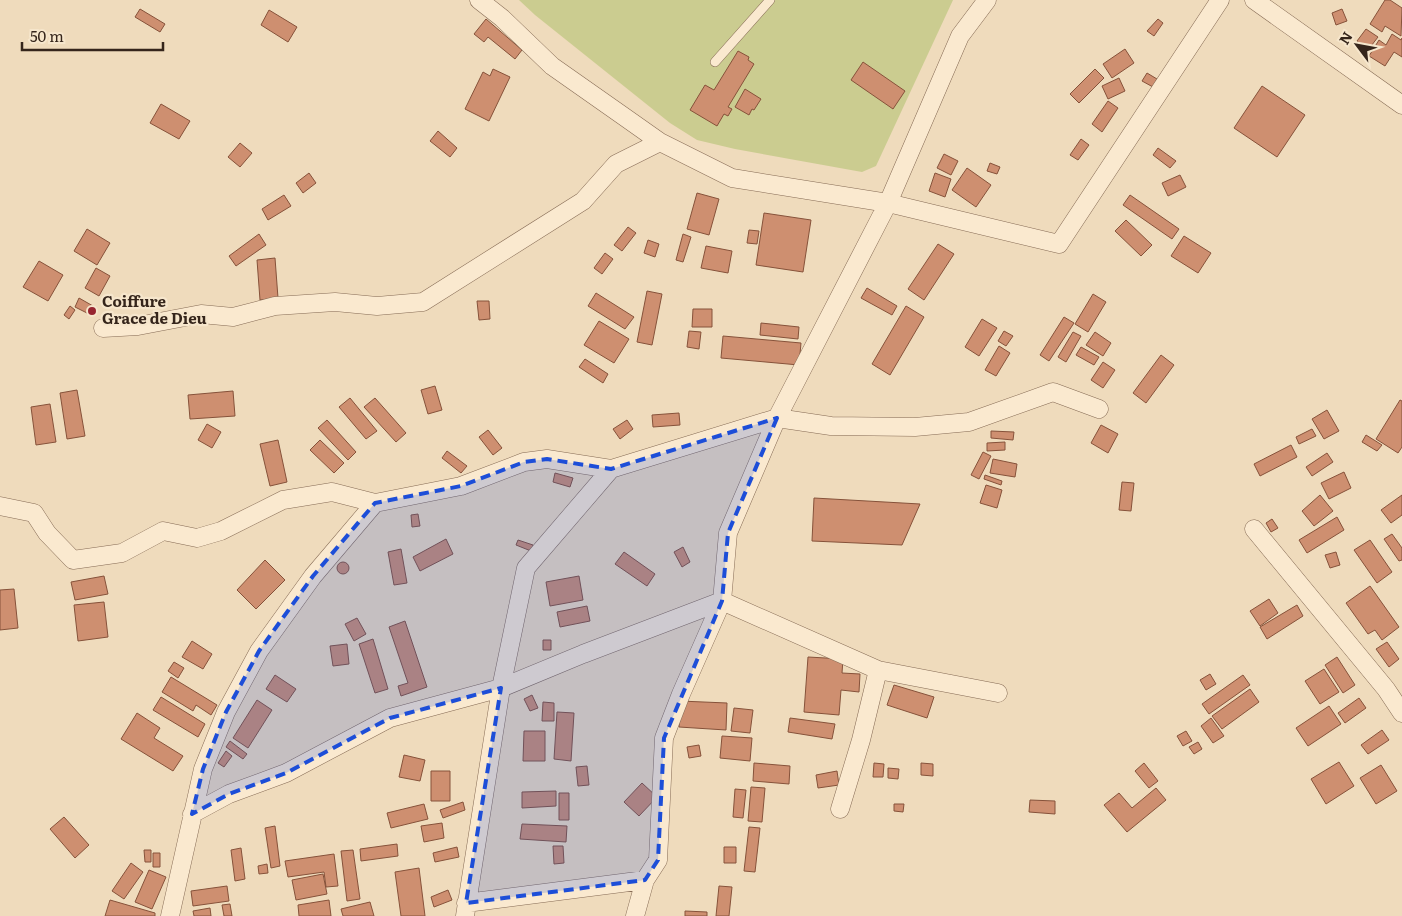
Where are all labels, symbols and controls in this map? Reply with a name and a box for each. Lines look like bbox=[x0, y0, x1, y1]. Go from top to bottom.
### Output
scale bar bbox=[22, 20, 164, 52]
north arrow bbox=[1332, 20, 1382, 70]
text: 50 m bbox=[30, 24, 64, 47]
text: N bbox=[1334, 27, 1357, 48]
place label: Coiffure Grace de Dieu bbox=[102, 289, 207, 329]
marker: Coiffure Grace de Dieu bbox=[86, 305, 98, 317]

